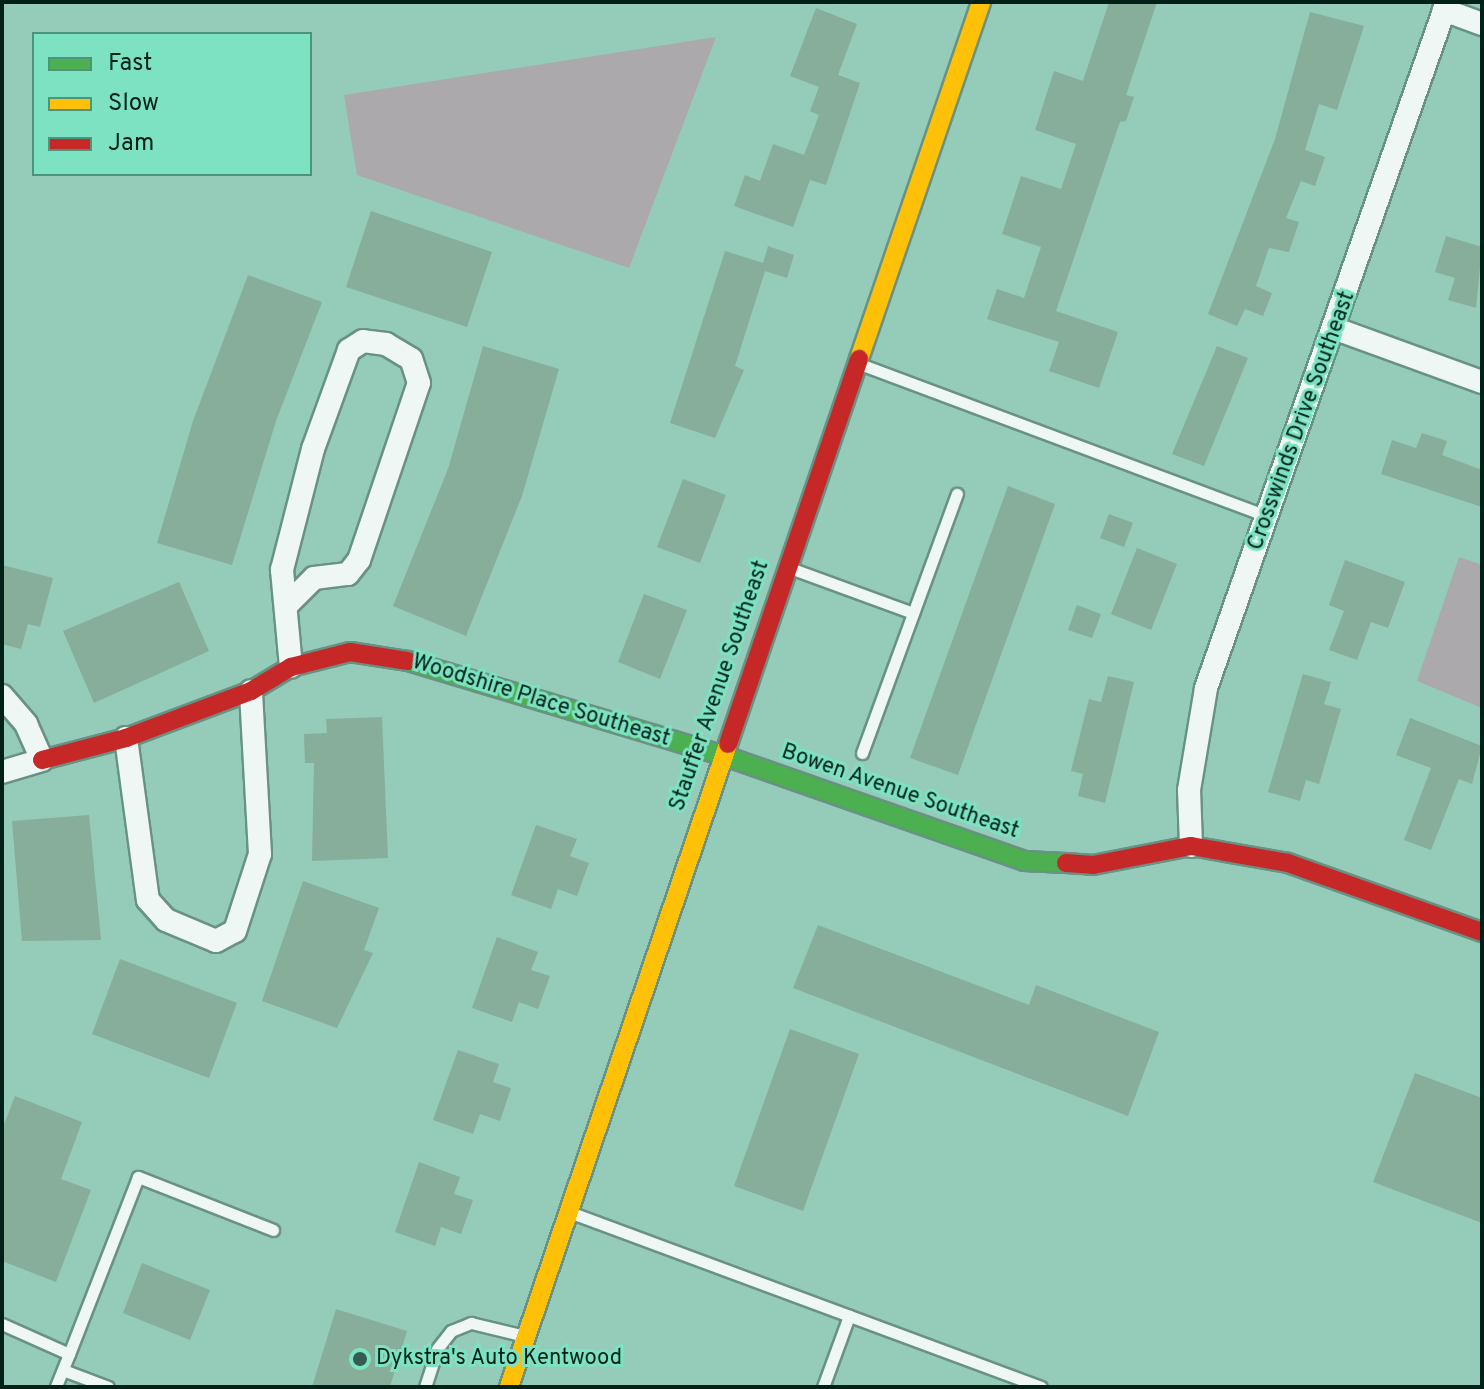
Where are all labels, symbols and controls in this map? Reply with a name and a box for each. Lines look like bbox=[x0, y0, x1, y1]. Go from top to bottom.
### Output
legend bbox=[32, 32, 312, 176]
text: Fast bbox=[108, 49, 152, 79]
text: Slow bbox=[108, 89, 159, 119]
text: Jam bbox=[108, 129, 154, 159]
street label: Crosswinds Drive Southeast bbox=[1243, 288, 1361, 554]
street label: Stauffer Avenue Southeast bbox=[665, 557, 775, 815]
street label: Woodshire Place Southeast bbox=[409, 649, 673, 753]
street label: Bowen Avenue Southeast bbox=[777, 739, 1023, 845]
place label: Dykstra's Auto Kentwood bbox=[376, 1346, 623, 1372]
marker: Dykstra's Auto Kentwood bbox=[351, 1350, 369, 1368]

